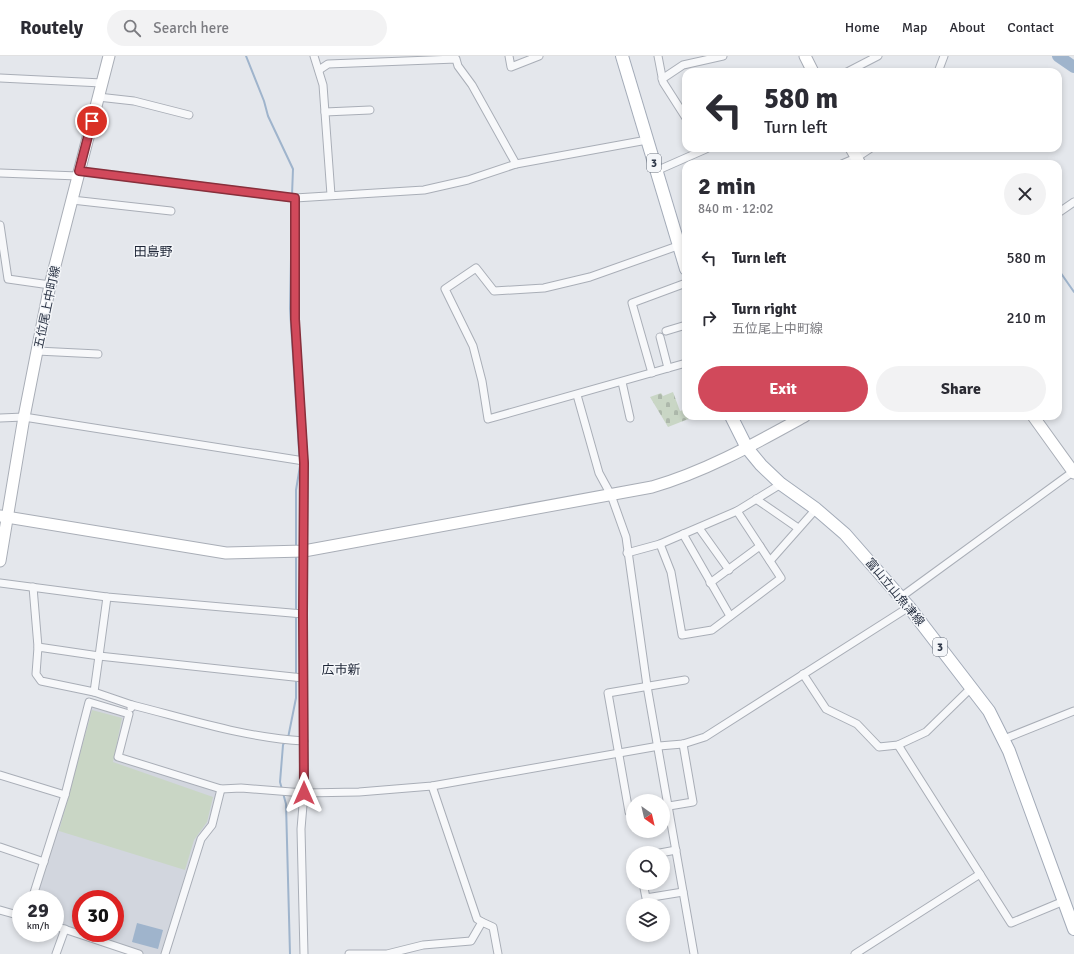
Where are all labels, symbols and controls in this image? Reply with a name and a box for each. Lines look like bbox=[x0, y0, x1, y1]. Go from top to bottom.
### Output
search box bbox=[107, 10, 387, 46]
text: Routely bbox=[20, 16, 83, 40]
icon: search bbox=[121, 17, 143, 39]
text: Search here bbox=[153, 19, 229, 37]
text: Home bbox=[845, 19, 880, 36]
text: Map bbox=[902, 19, 927, 36]
text: About bbox=[949, 19, 985, 36]
text: Contact bbox=[1007, 19, 1054, 36]
text: 580 m bbox=[764, 82, 838, 116]
icon: left bbox=[698, 84, 750, 136]
pin bbox=[75, 104, 109, 138]
icon: arrive bbox=[81, 110, 103, 132]
text: Turn left bbox=[764, 116, 827, 138]
road number: 3 bbox=[647, 154, 661, 172]
text: 2 min bbox=[698, 171, 756, 201]
button: close bbox=[1004, 173, 1046, 215]
text: 840 m · 12:02 bbox=[698, 201, 774, 217]
district label: 田島野 bbox=[133, 244, 173, 260]
icon: left bbox=[698, 247, 720, 269]
text: Turn left bbox=[732, 249, 786, 267]
text: 580 m bbox=[1006, 249, 1046, 267]
street label: 五位尾上中町線 bbox=[31, 264, 64, 350]
text: Turn right bbox=[732, 300, 797, 318]
icon: right bbox=[698, 307, 720, 329]
text: 210 m bbox=[1006, 309, 1046, 327]
text: 五位尾上中町線 bbox=[732, 321, 823, 337]
button: Exit bbox=[698, 366, 868, 412]
button: Share bbox=[876, 366, 1046, 412]
street label: 富山立山魚津線 bbox=[862, 555, 927, 629]
road number: 3 bbox=[933, 638, 947, 656]
district label: 広市新 bbox=[321, 662, 361, 678]
position arrow bbox=[283, 772, 325, 814]
north arrow bbox=[626, 794, 670, 838]
map controls bbox=[626, 794, 670, 942]
button: search bbox=[626, 846, 670, 890]
speed limit sign: 30 bbox=[72, 890, 124, 942]
text: 29 bbox=[27, 898, 49, 923]
button: layers bbox=[626, 898, 670, 942]
text: km/h bbox=[27, 920, 49, 932]

